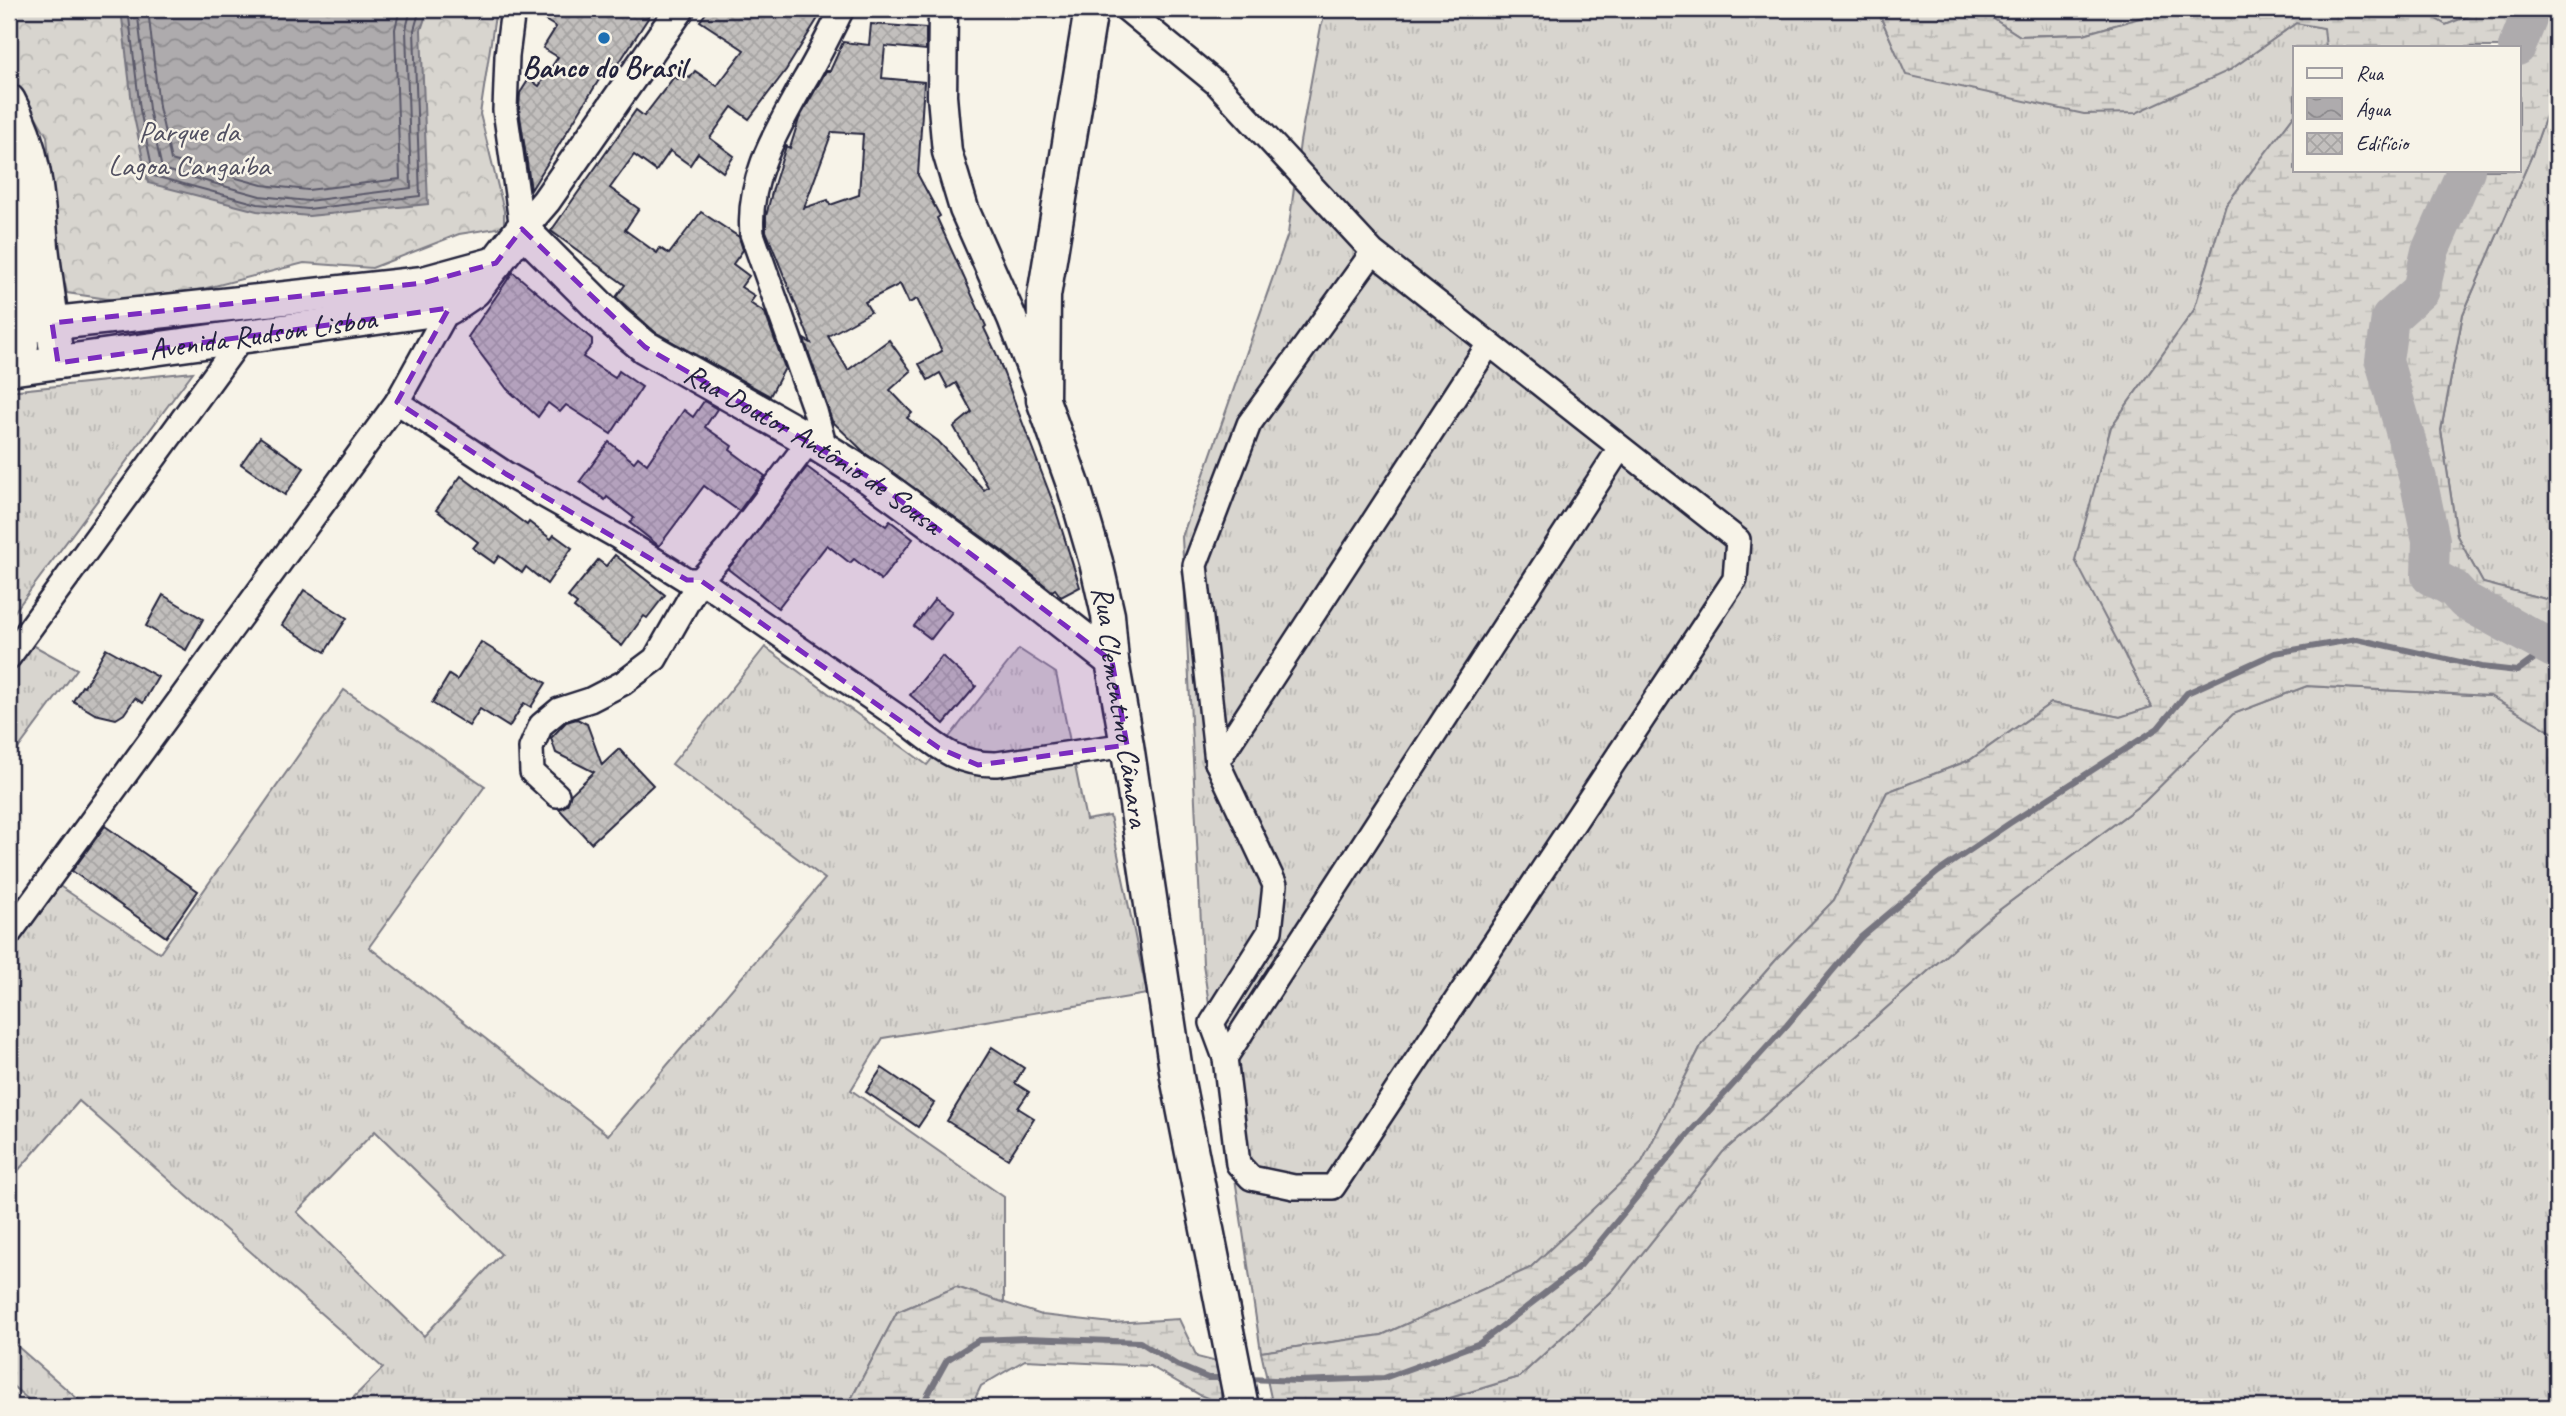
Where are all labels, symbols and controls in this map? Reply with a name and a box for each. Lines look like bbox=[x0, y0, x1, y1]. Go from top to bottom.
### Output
marker: Banco do Brasil bbox=[596, 30, 612, 46]
legend bbox=[2293, 46, 2520, 172]
place label: Banco do Brasil bbox=[522, 48, 691, 86]
text: Rua bbox=[2356, 60, 2384, 86]
text: Água bbox=[2356, 96, 2392, 122]
park label: Parque da Lagoa Cangaíba bbox=[108, 112, 272, 184]
text: Edifício bbox=[2356, 130, 2411, 156]
street label: Avenida Rudson Lisboa bbox=[146, 299, 381, 368]
street label: Rua Doutor Antônio de Sousa bbox=[678, 354, 952, 544]
street label: Rua Clementino Câmara bbox=[1083, 582, 1158, 831]

